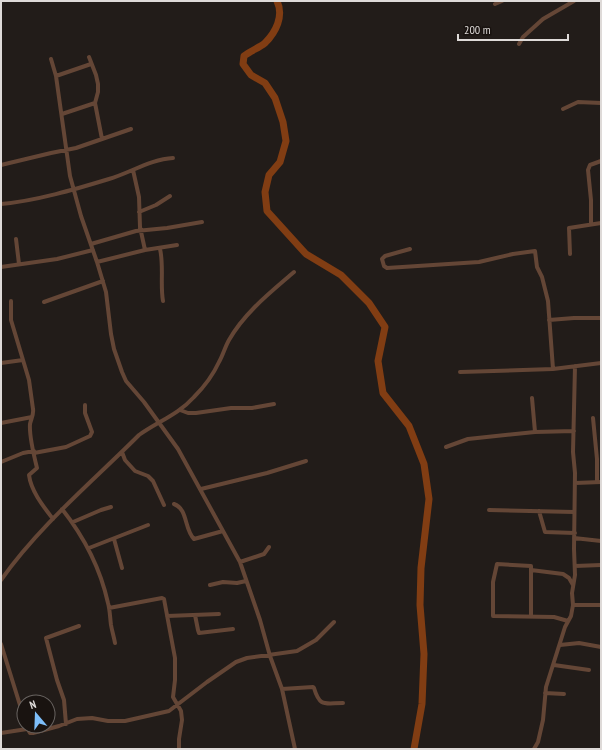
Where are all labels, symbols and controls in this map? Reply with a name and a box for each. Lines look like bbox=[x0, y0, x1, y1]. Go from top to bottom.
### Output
scale bar bbox=[458, 16, 568, 42]
text: 200 m bbox=[464, 22, 491, 37]
north arrow bbox=[16, 694, 56, 734]
text: N bbox=[28, 697, 38, 712]

